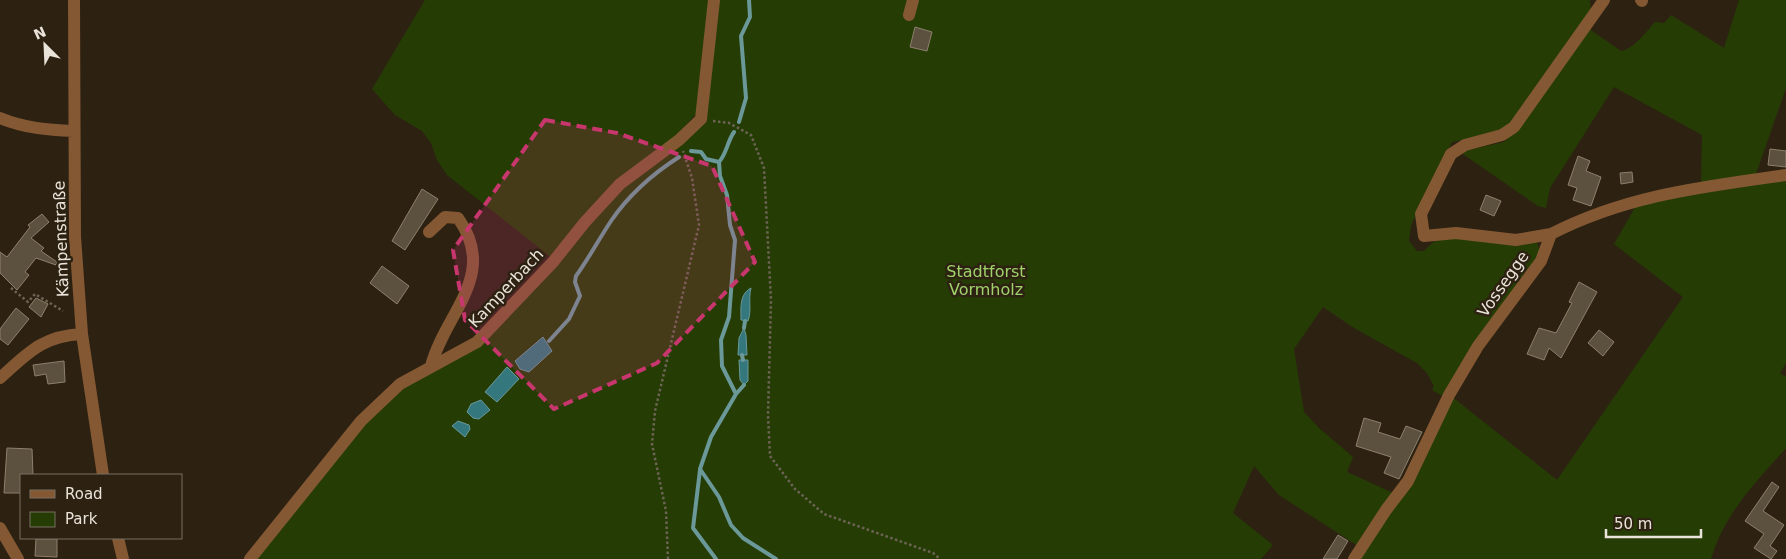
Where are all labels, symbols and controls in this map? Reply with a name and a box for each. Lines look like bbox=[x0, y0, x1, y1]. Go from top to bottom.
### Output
north arrow bbox=[20, 20, 70, 70]
text: N bbox=[31, 23, 48, 43]
street label: Kämpenstraße bbox=[49, 180, 73, 298]
street label: Kamperbach bbox=[465, 245, 547, 331]
street label: Vossegge bbox=[1473, 247, 1533, 321]
park label: Stadtforst Vormholz bbox=[946, 262, 1026, 299]
legend bbox=[20, 474, 182, 539]
text: Road bbox=[65, 485, 103, 503]
scale bar bbox=[1606, 506, 1701, 538]
text: Park bbox=[65, 510, 98, 528]
text: 50 m bbox=[1614, 515, 1652, 533]

